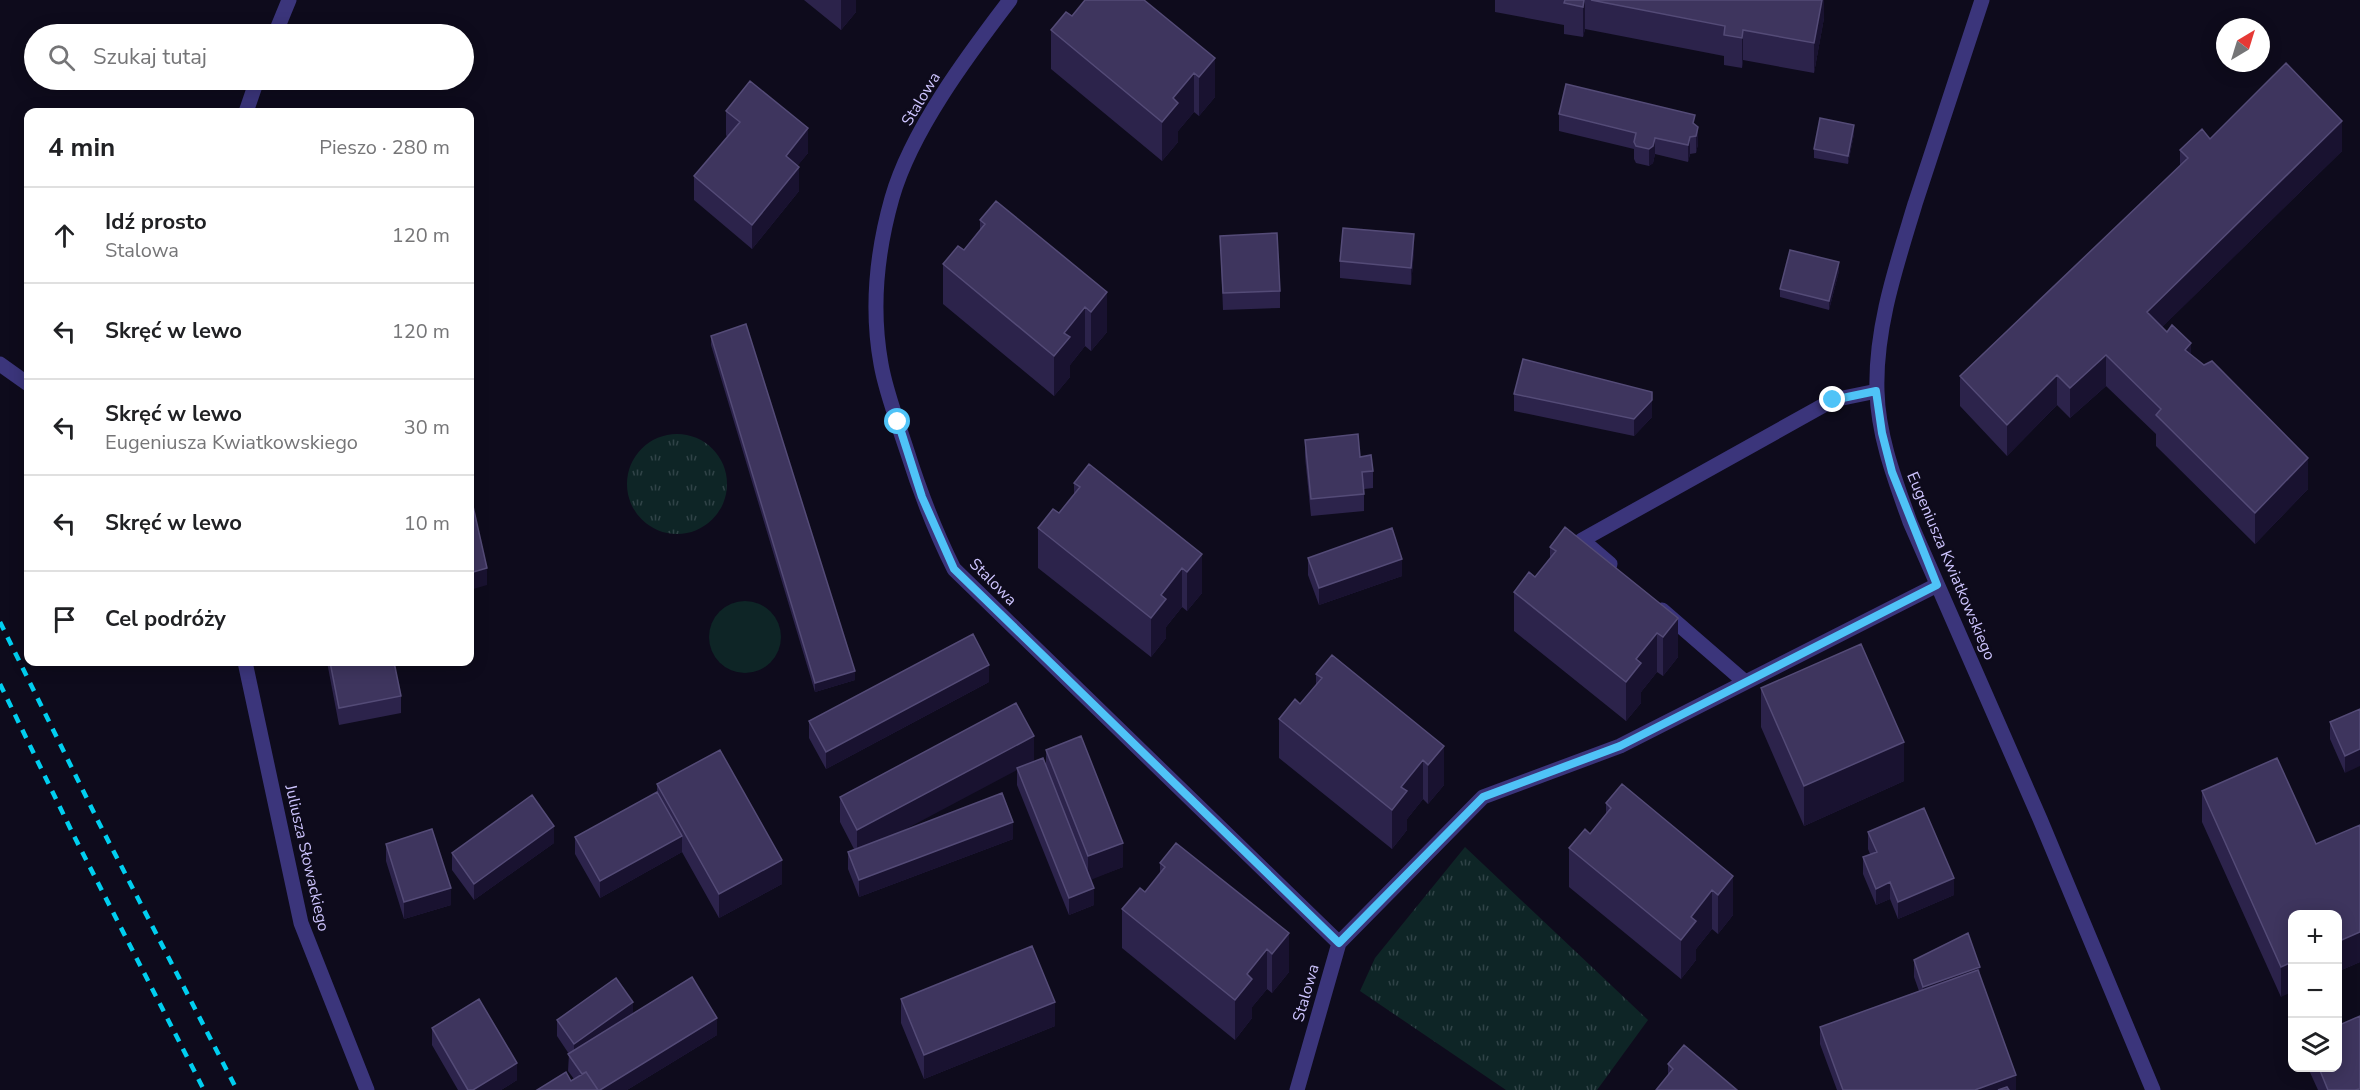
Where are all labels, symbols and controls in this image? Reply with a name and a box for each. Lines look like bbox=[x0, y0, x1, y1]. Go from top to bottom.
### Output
north arrow bbox=[2216, 18, 2270, 72]
search box bbox=[24, 24, 474, 90]
icon: search bbox=[45, 41, 78, 74]
text: Szukaj tutaj bbox=[93, 42, 207, 72]
street label: Stalowa bbox=[896, 68, 946, 130]
text: 4 min bbox=[48, 130, 115, 165]
text: Pieszo · 280 m bbox=[319, 134, 450, 161]
text: Idź prosto bbox=[105, 207, 207, 237]
icon: ahead bbox=[48, 219, 81, 252]
text: 120 m bbox=[392, 222, 450, 249]
text: Stalowa bbox=[105, 237, 179, 264]
icon: left bbox=[48, 315, 81, 348]
text: Skręć w lewo bbox=[105, 316, 242, 346]
text: 120 m bbox=[392, 318, 450, 345]
route end bbox=[1819, 386, 1845, 412]
text: Skręć w lewo bbox=[105, 399, 242, 429]
route start bbox=[884, 408, 910, 434]
icon: left bbox=[48, 411, 81, 444]
text: 30 m bbox=[404, 414, 450, 441]
text: Eugeniusza Kwiatkowskiego bbox=[105, 429, 358, 456]
street label: Eugeniusza Kwiatkowskiego bbox=[1901, 469, 2001, 664]
icon: left bbox=[48, 507, 81, 540]
text: Skręć w lewo bbox=[105, 508, 242, 538]
text: 10 m bbox=[404, 510, 450, 537]
street label: Stalowa bbox=[964, 553, 1022, 611]
icon: arrive bbox=[48, 603, 81, 636]
text: Cel podróży bbox=[105, 604, 226, 634]
street label: Juliusza Słowackiego bbox=[279, 781, 335, 934]
map controls bbox=[2288, 910, 2342, 1072]
button: + bbox=[2288, 910, 2342, 964]
street label: Stalowa bbox=[1287, 962, 1325, 1024]
button: − bbox=[2288, 964, 2342, 1018]
button: layers bbox=[2288, 1018, 2342, 1072]

